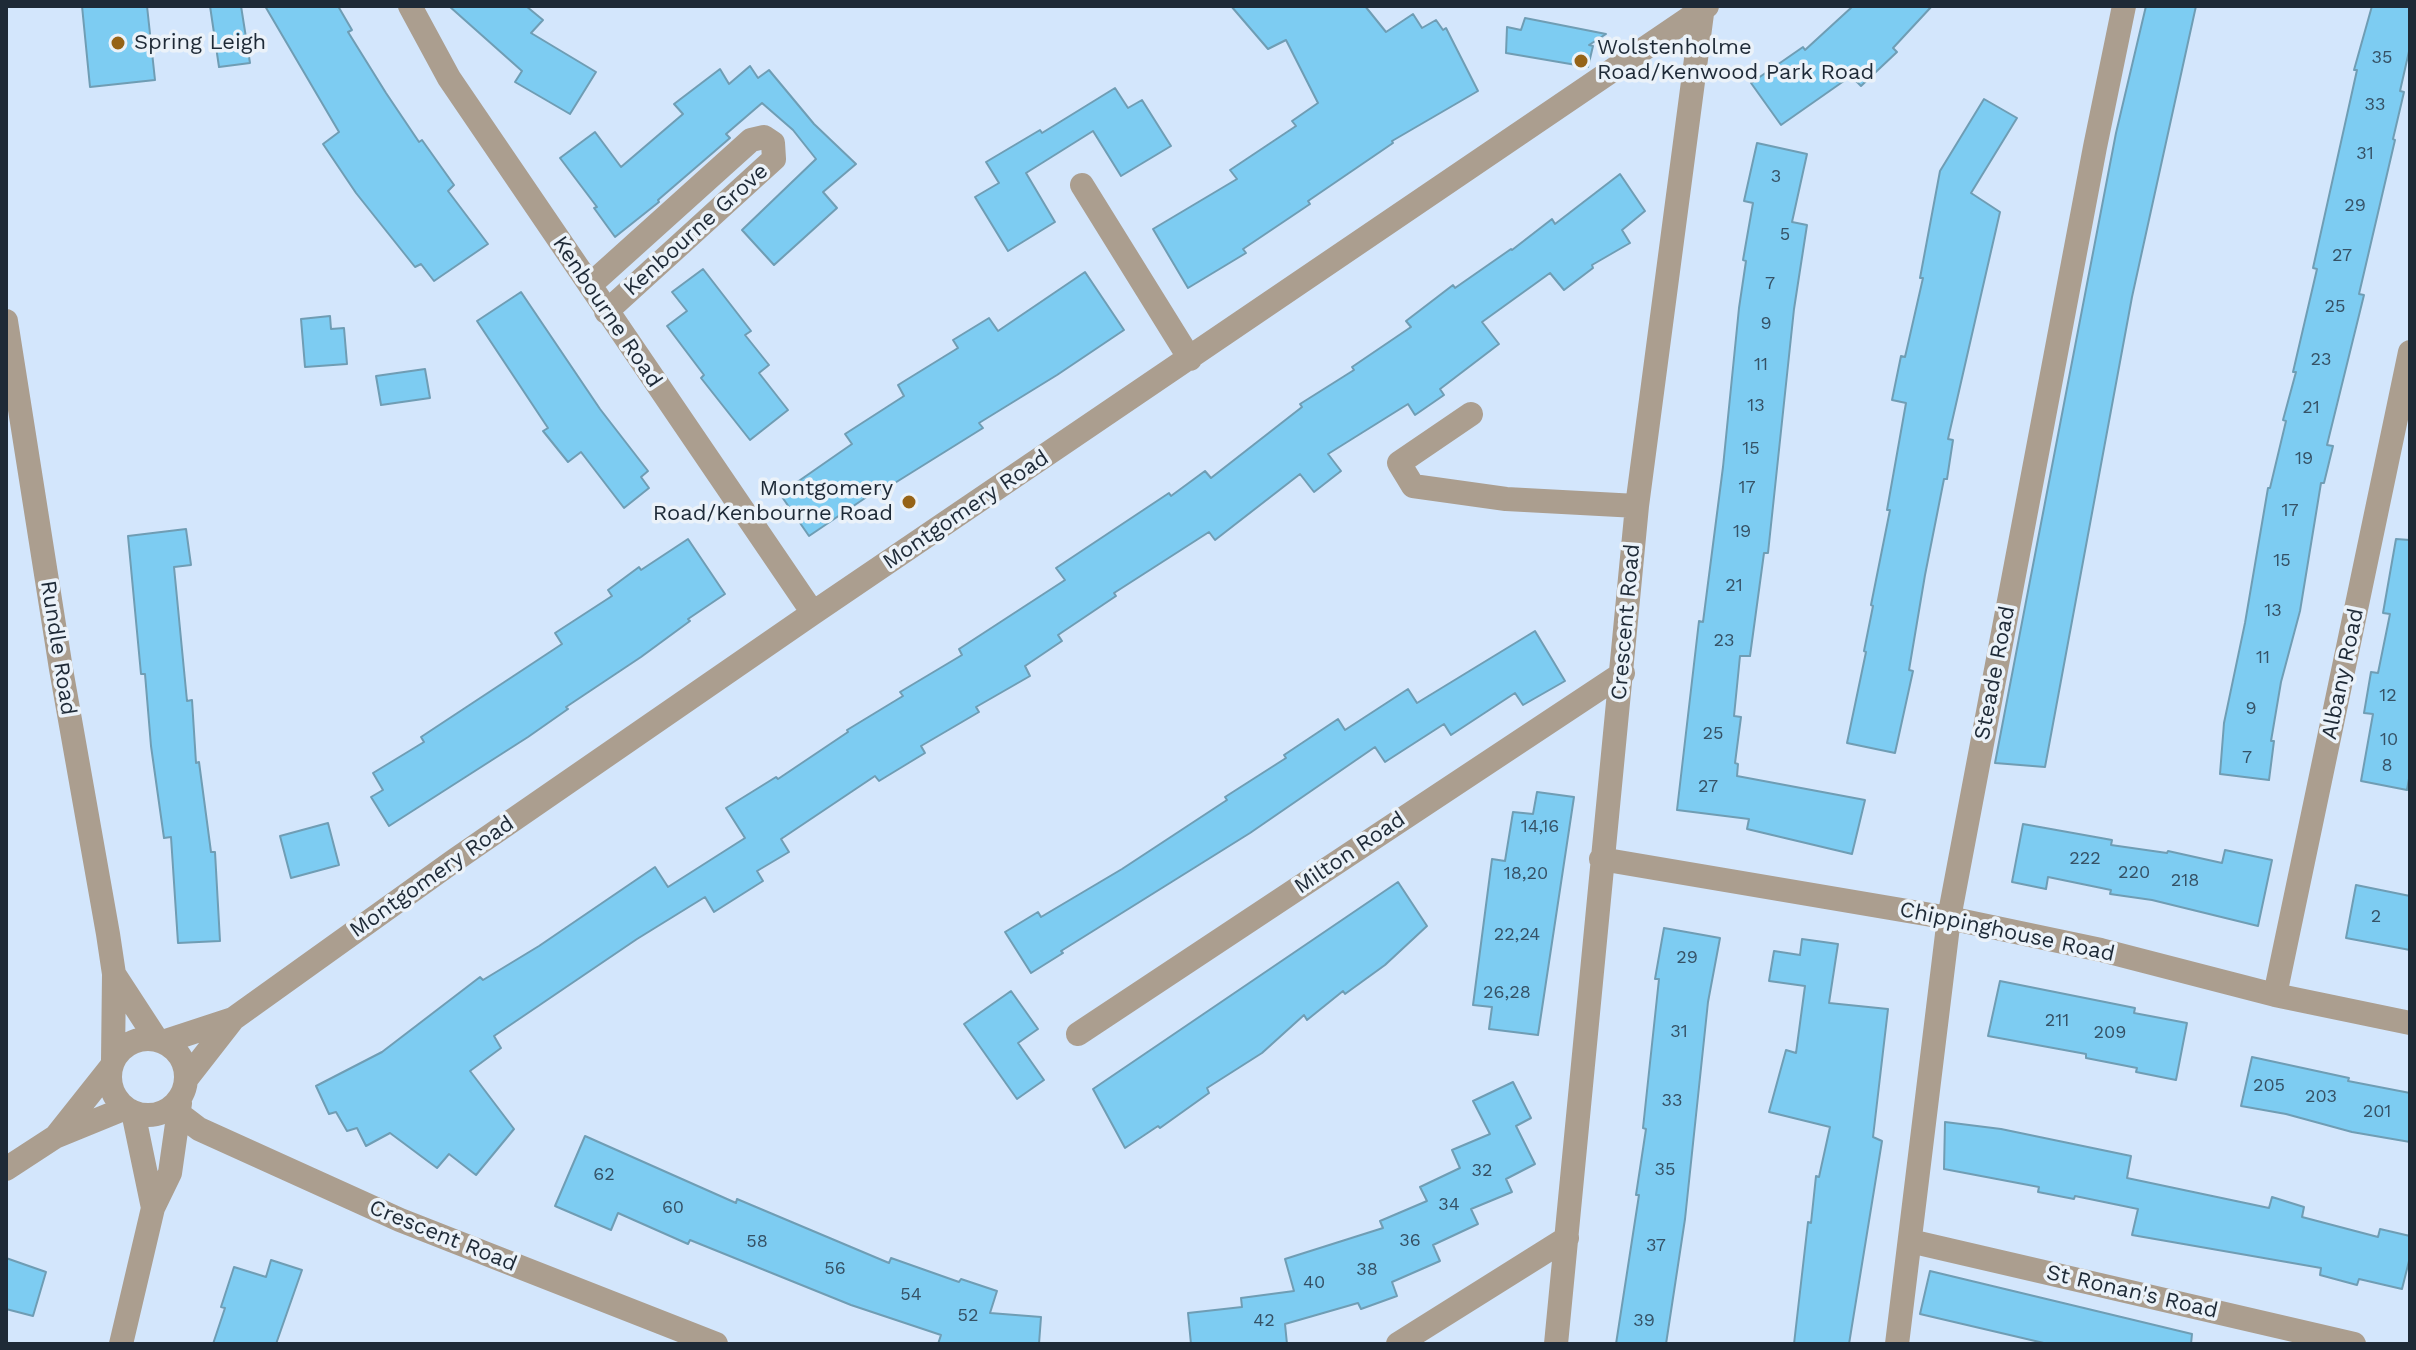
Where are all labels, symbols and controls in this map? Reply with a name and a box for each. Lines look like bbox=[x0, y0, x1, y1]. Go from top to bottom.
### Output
place label: Spring Leigh bbox=[134, 30, 266, 56]
marker: Spring Leigh bbox=[109, 34, 127, 52]
place label: Wolstenholme Road/Kenwood Park Road bbox=[1597, 35, 1874, 86]
house number: 35 bbox=[2372, 47, 2392, 69]
marker: Wolstenholme Road/Kenwood Park Road bbox=[1572, 52, 1590, 70]
house number: 33 bbox=[2365, 94, 2385, 116]
house number: 31 bbox=[2356, 143, 2374, 165]
street label: Kenbourne Grove bbox=[618, 158, 774, 302]
house number: 3 bbox=[1771, 166, 1781, 188]
house number: 29 bbox=[2344, 195, 2366, 217]
house number: 5 bbox=[1780, 224, 1790, 246]
street label: Kenbourne Road bbox=[547, 231, 667, 393]
house number: 27 bbox=[2332, 245, 2352, 267]
house number: 7 bbox=[1765, 273, 1775, 295]
house number: 25 bbox=[2325, 296, 2345, 318]
house number: 9 bbox=[1760, 313, 1772, 335]
house number: 23 bbox=[2311, 349, 2331, 371]
house number: 11 bbox=[1754, 354, 1768, 376]
house number: 13 bbox=[1747, 395, 1765, 417]
house number: 21 bbox=[2302, 397, 2320, 419]
house number: 15 bbox=[1742, 438, 1760, 460]
street label: Montgomery Road bbox=[878, 445, 1054, 575]
house number: 19 bbox=[2295, 448, 2313, 470]
place label: Montgomery Road/Kenbourne Road bbox=[653, 476, 893, 528]
house number: 17 bbox=[1738, 477, 1756, 499]
marker: Montgomery Road/Kenbourne Road bbox=[900, 493, 918, 511]
house number: 17 bbox=[2281, 500, 2299, 522]
house number: 19 bbox=[1733, 521, 1751, 543]
street label: Crescent Road bbox=[1606, 543, 1646, 701]
house number: 15 bbox=[2273, 550, 2291, 572]
house number: 21 bbox=[1725, 575, 1743, 597]
street label: Rundle Road bbox=[34, 579, 82, 717]
house number: 13 bbox=[2264, 600, 2282, 622]
street label: Steade Road bbox=[1969, 604, 2021, 742]
street label: Albany Road bbox=[2316, 606, 2370, 742]
house number: 23 bbox=[1714, 630, 1734, 652]
house number: 11 bbox=[2256, 647, 2270, 669]
house number: 12 bbox=[2379, 685, 2397, 707]
house number: 9 bbox=[2245, 698, 2257, 720]
house number: 25 bbox=[1703, 723, 1723, 745]
house number: 10 bbox=[2380, 729, 2398, 751]
house number: 7 bbox=[2242, 747, 2252, 769]
house number: 8 bbox=[2381, 755, 2393, 777]
house number: 27 bbox=[1698, 776, 1718, 798]
street label: Milton Road bbox=[1289, 806, 1411, 900]
street label: Montgomery Road bbox=[345, 810, 519, 944]
house number: 14,16 bbox=[1521, 816, 1559, 838]
house number: 222 bbox=[2069, 848, 2101, 870]
house number: 220 bbox=[2118, 862, 2150, 884]
house number: 18,20 bbox=[1504, 863, 1548, 885]
house number: 218 bbox=[2171, 870, 2199, 892]
street label: Chippinghouse Road bbox=[1897, 896, 2117, 968]
house number: 2 bbox=[2371, 906, 2381, 928]
house number: 22,24 bbox=[1494, 924, 1540, 946]
house number: 29 bbox=[1676, 947, 1698, 969]
house number: 26,28 bbox=[1483, 982, 1531, 1004]
house number: 211 bbox=[2045, 1010, 2069, 1032]
house number: 31 bbox=[1670, 1021, 1688, 1043]
house number: 209 bbox=[2094, 1022, 2126, 1044]
house number: 205 bbox=[2253, 1075, 2285, 1097]
house number: 203 bbox=[2305, 1086, 2337, 1108]
house number: 33 bbox=[1662, 1090, 1682, 1112]
house number: 201 bbox=[2363, 1101, 2391, 1123]
house number: 35 bbox=[1655, 1159, 1675, 1181]
house number: 32 bbox=[1472, 1160, 1492, 1182]
house number: 62 bbox=[593, 1164, 615, 1186]
street label: Crescent Road bbox=[365, 1194, 521, 1278]
house number: 34 bbox=[1438, 1194, 1460, 1216]
house number: 60 bbox=[662, 1197, 684, 1219]
house number: 36 bbox=[1399, 1230, 1421, 1252]
house number: 58 bbox=[746, 1231, 768, 1253]
house number: 37 bbox=[1646, 1235, 1666, 1257]
house number: 56 bbox=[824, 1258, 846, 1280]
house number: 38 bbox=[1356, 1259, 1378, 1281]
street label: St Ronan's Road bbox=[2044, 1259, 2220, 1325]
house number: 40 bbox=[1303, 1272, 1325, 1294]
house number: 54 bbox=[900, 1284, 922, 1306]
house number: 52 bbox=[958, 1305, 978, 1327]
house number: 42 bbox=[1253, 1310, 1275, 1332]
house number: 39 bbox=[1633, 1310, 1655, 1332]

